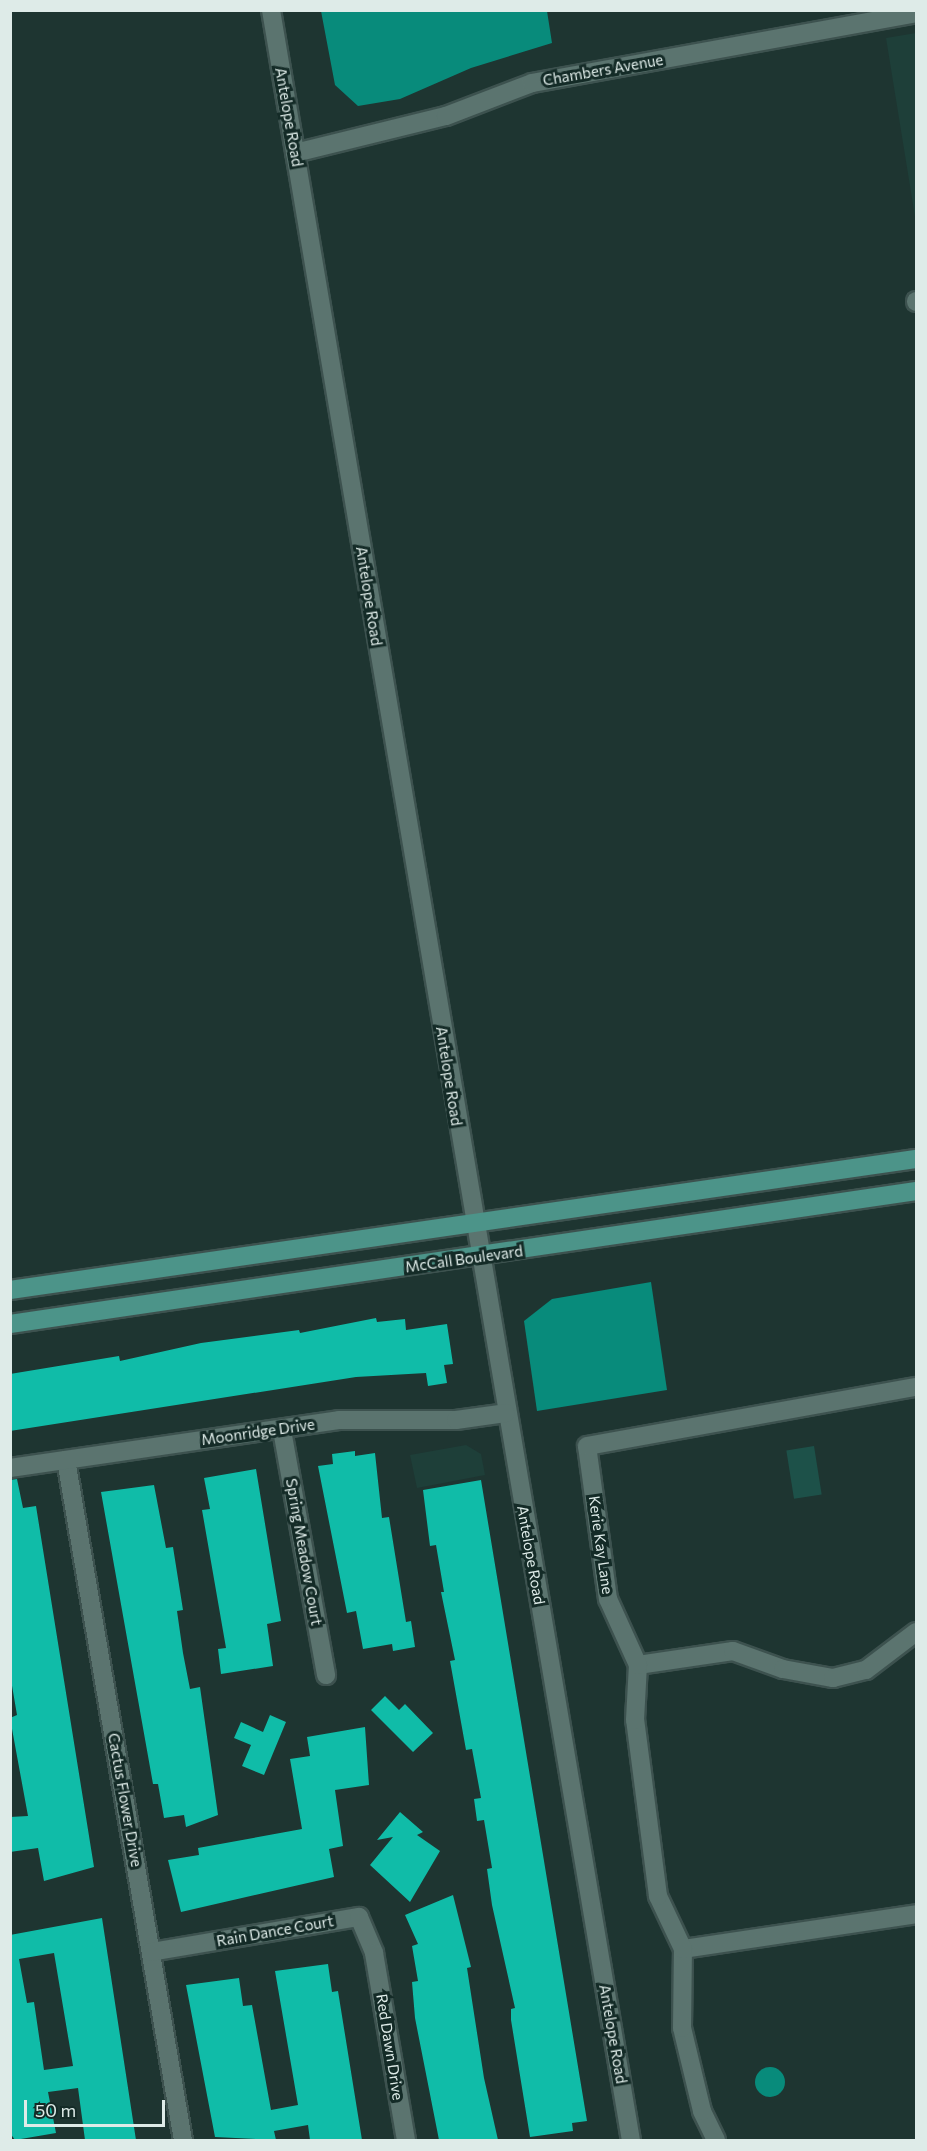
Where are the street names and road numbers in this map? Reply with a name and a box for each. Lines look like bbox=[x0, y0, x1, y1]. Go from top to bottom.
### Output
street label: Chambers Avenue bbox=[541, 51, 665, 89]
street label: Antelope Road bbox=[271, 66, 307, 168]
street label: Antelope Road bbox=[352, 545, 386, 647]
street label: Antelope Road bbox=[432, 1025, 466, 1127]
street label: McCall Boulevard bbox=[404, 1242, 524, 1276]
street label: Moonridge Drive bbox=[200, 1415, 316, 1449]
street label: Spring Meadow Court bbox=[282, 1477, 326, 1627]
street label: Kerie Kay Lane bbox=[585, 1495, 617, 1595]
street label: Antelope Road bbox=[513, 1504, 549, 1606]
street label: Cactus Flower Drive bbox=[104, 1732, 146, 1868]
street label: Rain Dance Court bbox=[215, 1912, 335, 1950]
street label: Antelope Road bbox=[595, 1983, 631, 2085]
street label: Red Dawn Drive bbox=[373, 1993, 407, 2101]

